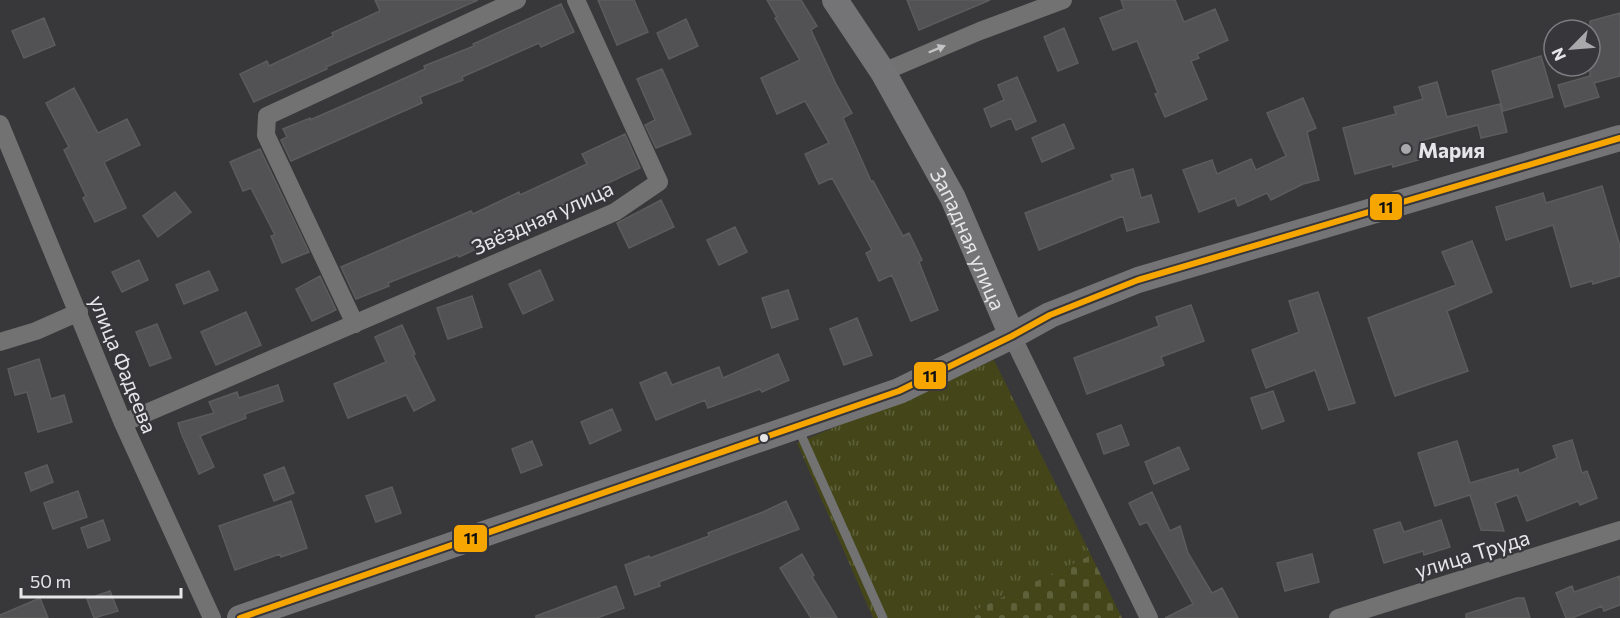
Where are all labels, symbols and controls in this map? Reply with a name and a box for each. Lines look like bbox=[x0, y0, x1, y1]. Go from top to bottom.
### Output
north arrow bbox=[1542, 18, 1602, 78]
one-way arrow bbox=[928, 44, 946, 54]
text: N bbox=[1547, 45, 1569, 64]
place label: Мария bbox=[1418, 137, 1485, 162]
marker: Мария bbox=[1399, 142, 1413, 156]
street label: Западная улица bbox=[926, 163, 1012, 313]
street label: Звёздная улица bbox=[467, 175, 617, 259]
line badge: 11 bbox=[1369, 193, 1403, 221]
text: 11 bbox=[1379, 197, 1393, 216]
street label: улица Фадеева bbox=[85, 291, 163, 437]
line badge: 11 bbox=[913, 361, 947, 390]
text: 11 bbox=[923, 366, 937, 385]
unlabelled marker bbox=[758, 432, 770, 444]
line badge: 11 bbox=[453, 524, 488, 553]
street label: улица Труда bbox=[1412, 524, 1532, 582]
text: 11 bbox=[464, 528, 478, 547]
scale bar bbox=[21, 561, 182, 599]
text: 50 m bbox=[30, 570, 71, 592]

